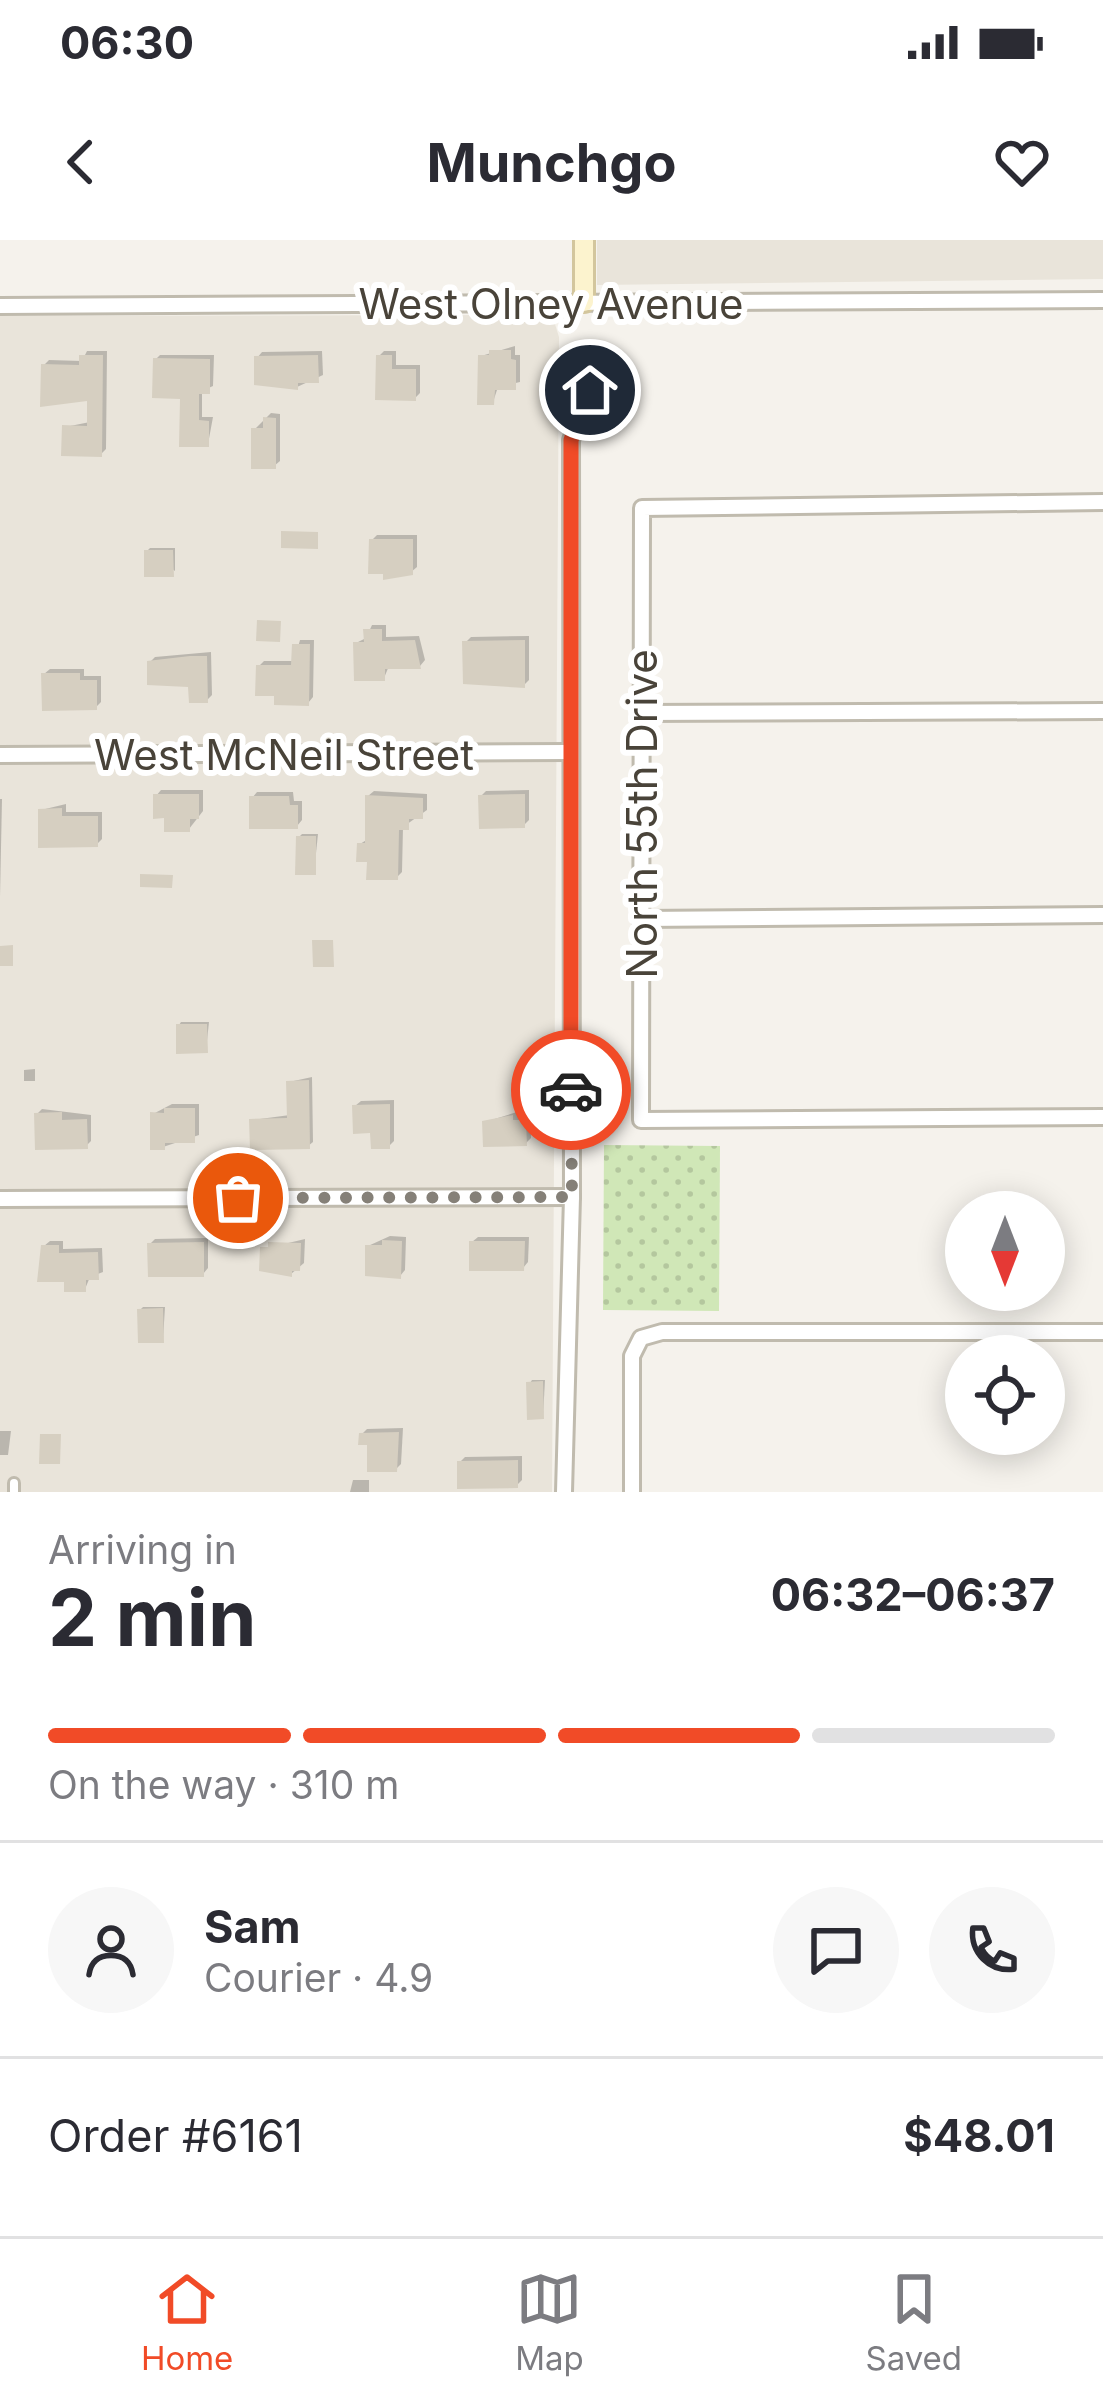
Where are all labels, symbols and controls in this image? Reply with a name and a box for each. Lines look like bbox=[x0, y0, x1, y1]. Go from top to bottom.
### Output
text: 06:30 bbox=[60, 15, 194, 70]
icon: back bbox=[48, 129, 114, 195]
icon: heart bbox=[989, 129, 1055, 195]
text: Munchgo bbox=[426, 130, 677, 195]
street label: West Olney Avenue bbox=[358, 278, 744, 329]
pin bbox=[539, 339, 641, 441]
icon: home bbox=[557, 357, 623, 423]
street label: North 55th Drive bbox=[616, 649, 667, 979]
street label: West McNeil Street bbox=[94, 729, 474, 780]
courier bbox=[511, 1030, 631, 1150]
icon: car bbox=[538, 1057, 604, 1123]
pin bbox=[187, 1147, 289, 1249]
icon: bag bbox=[205, 1165, 271, 1231]
north arrow bbox=[945, 1191, 1065, 1311]
map controls bbox=[945, 1191, 1065, 1455]
button: locate bbox=[945, 1335, 1065, 1455]
text: Arriving in bbox=[48, 1526, 237, 1573]
text: 06:32–06:37 bbox=[771, 1567, 1055, 1622]
text: 2 min bbox=[48, 1570, 256, 1665]
text: On the way · 310 m bbox=[48, 1761, 399, 1808]
button: person bbox=[48, 1887, 174, 2013]
button: chat bbox=[773, 1887, 899, 2013]
button: phone bbox=[929, 1887, 1055, 2013]
text: Sam bbox=[204, 1899, 301, 1954]
text: Courier · 4.9 bbox=[204, 1954, 433, 2001]
text: Order #6161 bbox=[48, 2108, 303, 2163]
text: $48.01 bbox=[903, 2108, 1055, 2163]
tab: Home bbox=[141, 2266, 233, 2378]
tab: Map bbox=[515, 2266, 584, 2378]
tab: Saved bbox=[866, 2266, 962, 2378]

